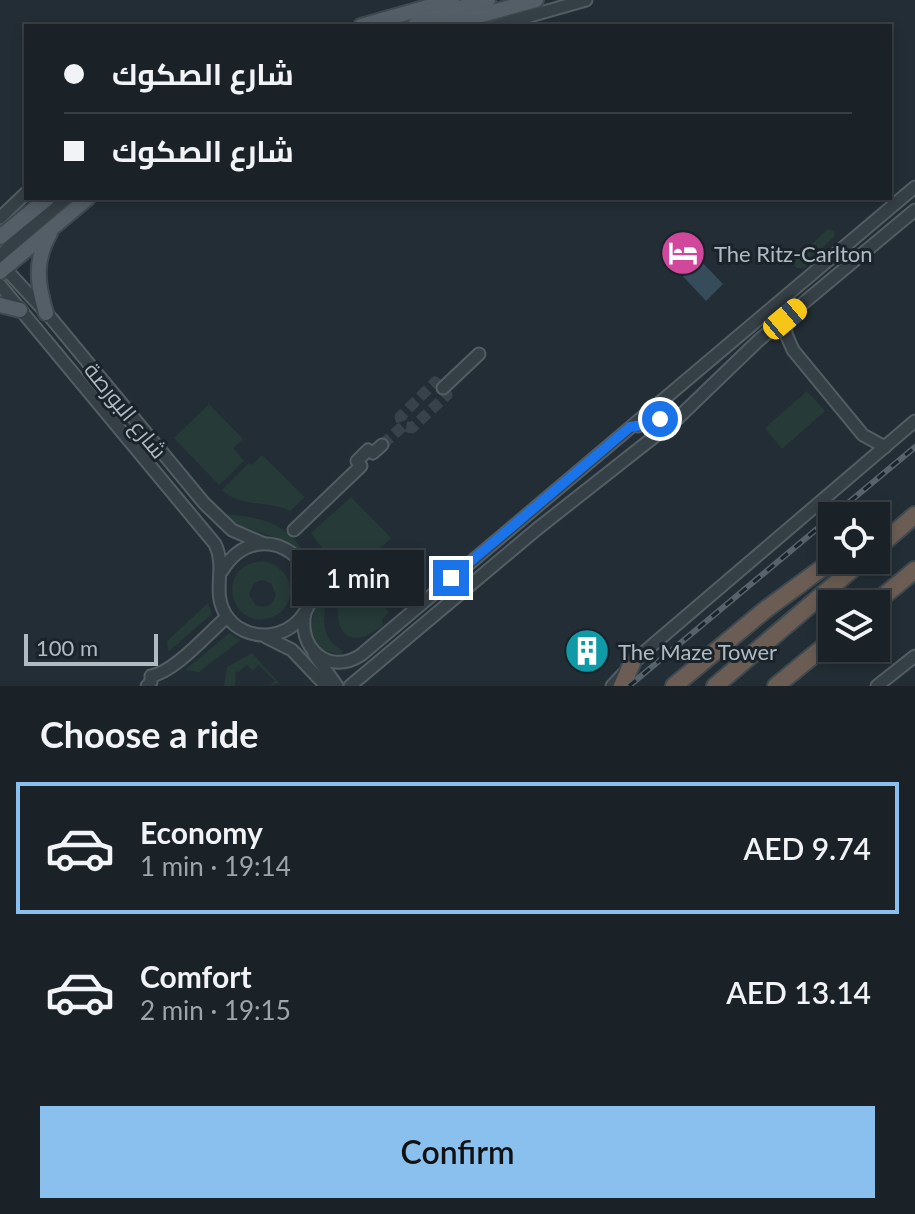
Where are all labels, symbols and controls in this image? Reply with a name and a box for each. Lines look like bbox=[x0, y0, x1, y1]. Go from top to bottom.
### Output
text: شارع الصكوك bbox=[112, 55, 294, 91]
text: شارع الصكوك bbox=[112, 132, 294, 168]
hotel icon: The Ritz-Carlton bbox=[659, 229, 707, 277]
place label: The Ritz-Carlton bbox=[714, 240, 873, 267]
car bbox=[759, 294, 811, 344]
street label: شارع البورصة bbox=[77, 356, 173, 465]
route start bbox=[642, 401, 678, 437]
map controls bbox=[818, 502, 890, 662]
button: locate bbox=[818, 502, 890, 574]
callout: 1 min bbox=[291, 550, 423, 606]
route end bbox=[433, 560, 469, 596]
text: 1 min bbox=[326, 562, 390, 594]
button: layers bbox=[818, 590, 890, 662]
building icon: The Maze Tower bbox=[563, 627, 611, 675]
scale bar bbox=[24, 630, 158, 666]
text: 100 m bbox=[36, 634, 98, 661]
place label: The Maze Tower bbox=[618, 638, 777, 665]
text: Choose a ride bbox=[40, 712, 259, 756]
icon: car bbox=[44, 812, 116, 884]
text: Economy bbox=[140, 814, 263, 850]
text: AED 9.74 bbox=[744, 830, 871, 866]
text: 1 min · 19:14 bbox=[140, 850, 291, 882]
icon: car bbox=[44, 956, 116, 1028]
text: Comfort bbox=[140, 958, 252, 994]
text: AED 13.14 bbox=[726, 974, 871, 1010]
text: 2 min · 19:15 bbox=[140, 994, 291, 1026]
button: Confirm bbox=[40, 1106, 875, 1198]

